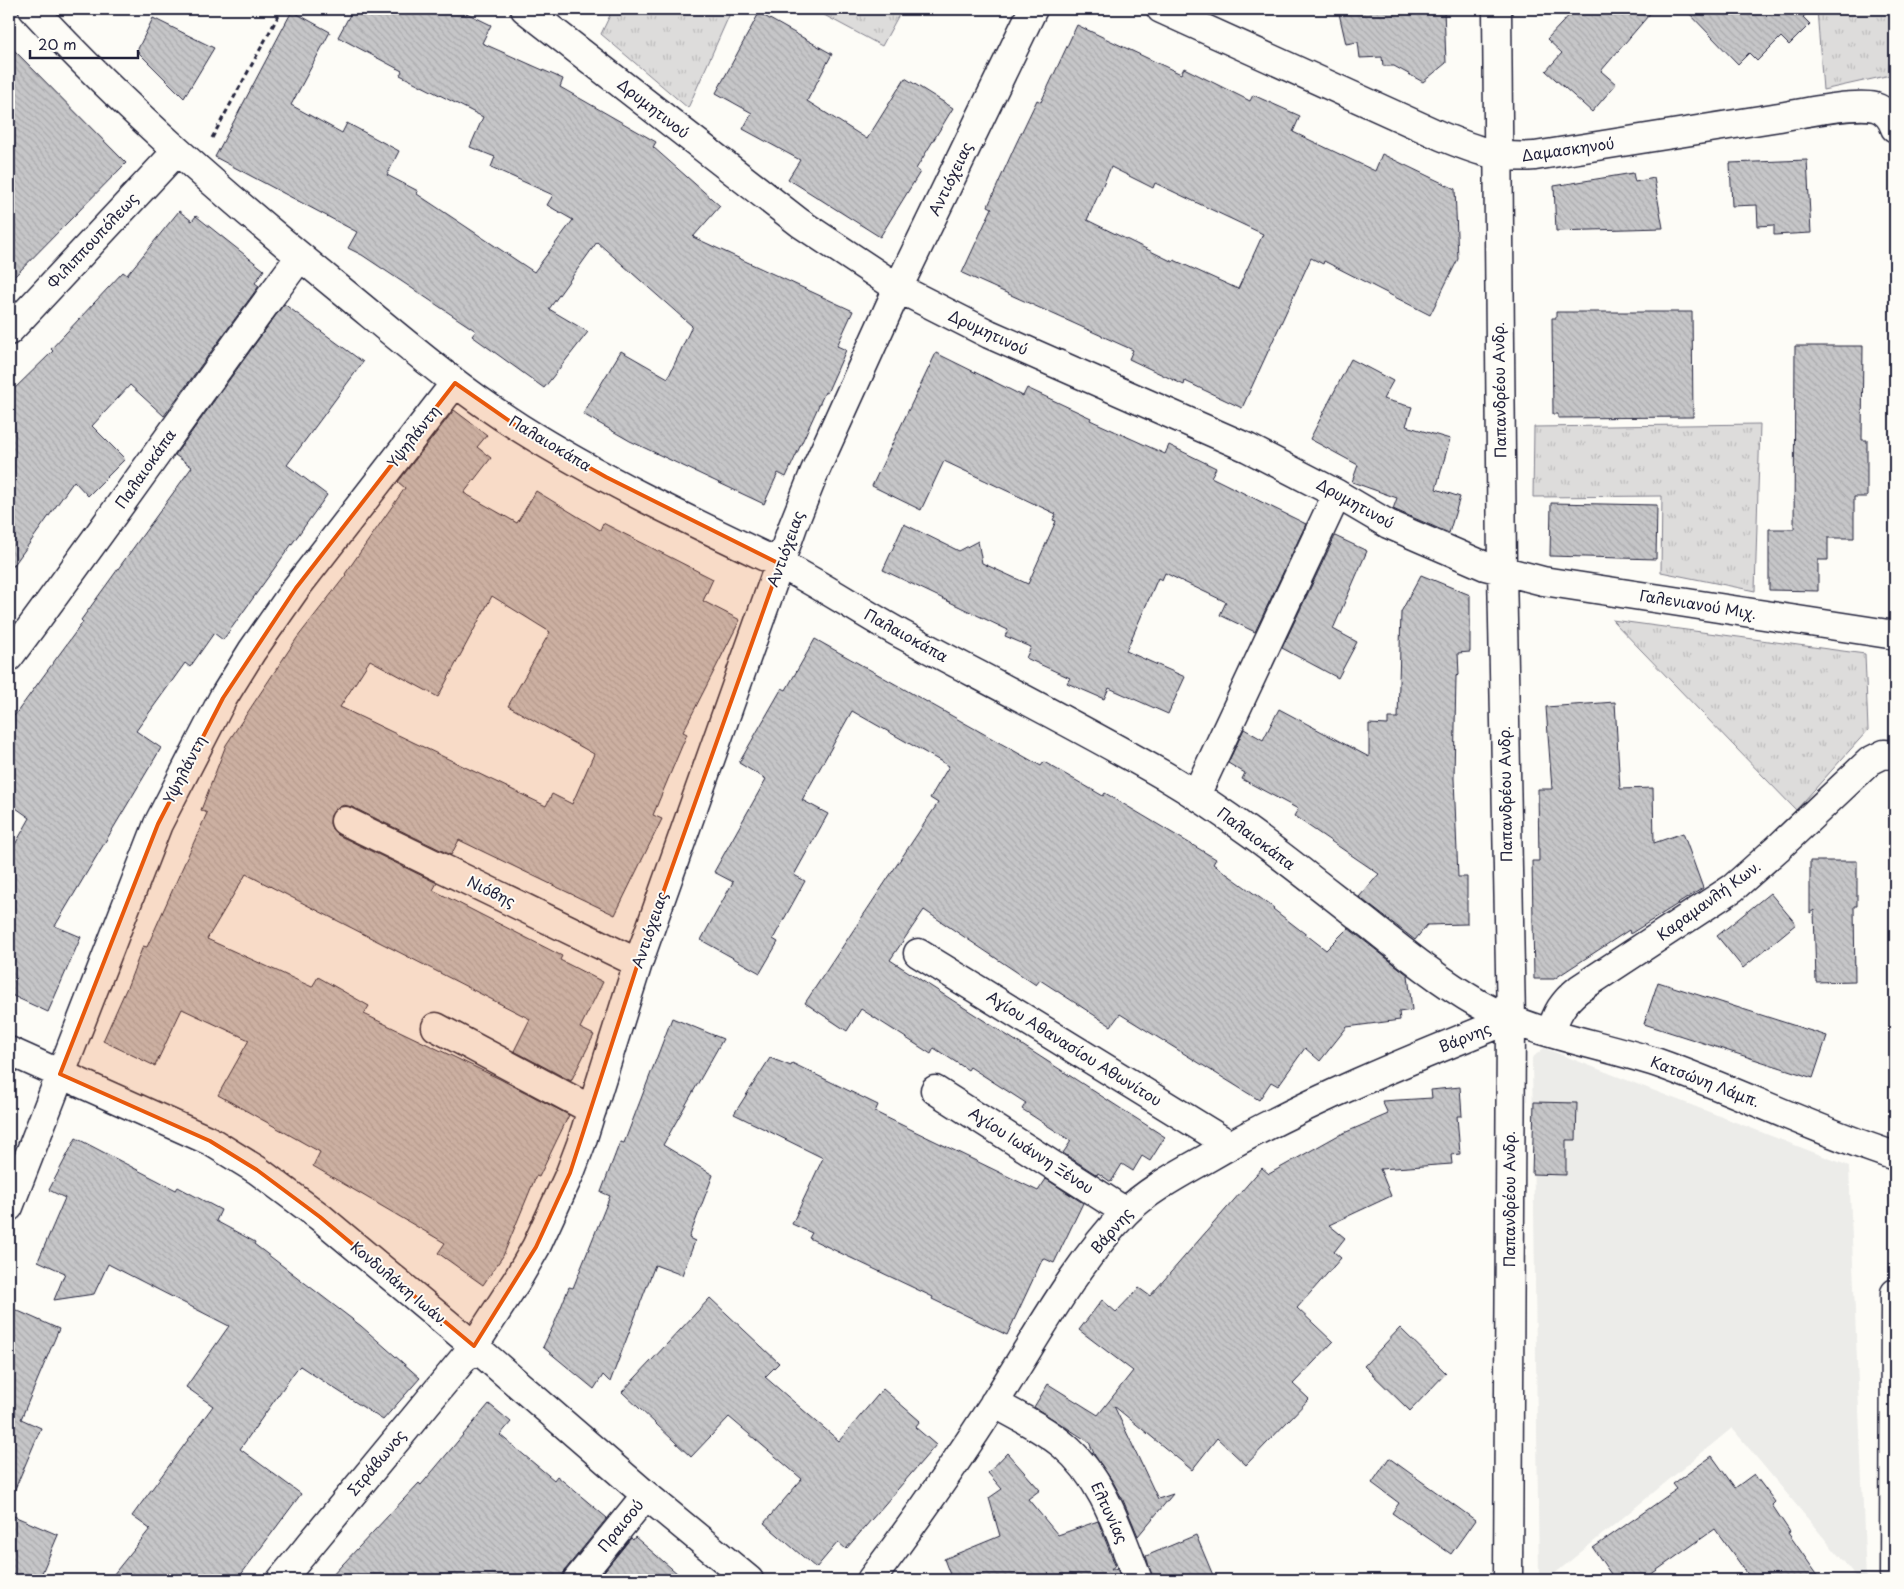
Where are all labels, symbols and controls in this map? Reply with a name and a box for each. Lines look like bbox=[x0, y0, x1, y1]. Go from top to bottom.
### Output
scale bar bbox=[30, 28, 138, 60]
text: 20 m bbox=[38, 32, 77, 55]
street label: Δρυμητινού bbox=[613, 72, 695, 143]
street label: Δαμασκηνού bbox=[1520, 131, 1616, 166]
street label: Αντιόχειας bbox=[922, 137, 978, 219]
street label: Φιλιππουπόλεως bbox=[41, 186, 143, 293]
street label: Δρυμητινού bbox=[945, 303, 1032, 360]
street label: Παπανδρέου Ανδρ. bbox=[1486, 322, 1511, 458]
street label: Υψηλάντη bbox=[381, 400, 445, 472]
street label: Παλαιοκάπα bbox=[505, 409, 597, 477]
street label: Παλαιοκάπα bbox=[109, 423, 181, 513]
street label: Δρυμητινού bbox=[1313, 472, 1399, 533]
street label: Αντιόχειας bbox=[760, 507, 809, 590]
street label: Γαλενιανού Μιχ. bbox=[1638, 583, 1759, 624]
street label: Παλαιοκάπα bbox=[861, 602, 953, 667]
street label: Παπανδρέου Ανδρ. bbox=[1492, 726, 1517, 862]
street label: Υψηλάντη bbox=[157, 731, 211, 808]
street label: Παλαιοκάπα bbox=[1213, 801, 1301, 875]
street label: Καραμανλή Κων. bbox=[1651, 854, 1765, 945]
street label: Νιόβης bbox=[464, 869, 520, 912]
street label: Αντιόχειας bbox=[625, 888, 672, 971]
street label: Αγίου Αθανασίου Αθωνίτου bbox=[983, 984, 1167, 1111]
street label: Βάρνης bbox=[1435, 1016, 1494, 1057]
street label: Κατσώνη Λάμπ. bbox=[1647, 1049, 1764, 1112]
street label: Αγίου Ιωάννη Ξένου bbox=[965, 1101, 1099, 1199]
street label: Παπανδρέου Ανδρ. bbox=[1497, 1131, 1520, 1267]
street label: Βάρνης bbox=[1084, 1202, 1138, 1258]
street label: Κονδυλάκη Ιωάν. bbox=[346, 1235, 454, 1331]
street label: Στράβωνος bbox=[341, 1424, 411, 1500]
street label: Ελτυνίας bbox=[1086, 1478, 1135, 1547]
street label: Πραισού bbox=[591, 1494, 648, 1556]

